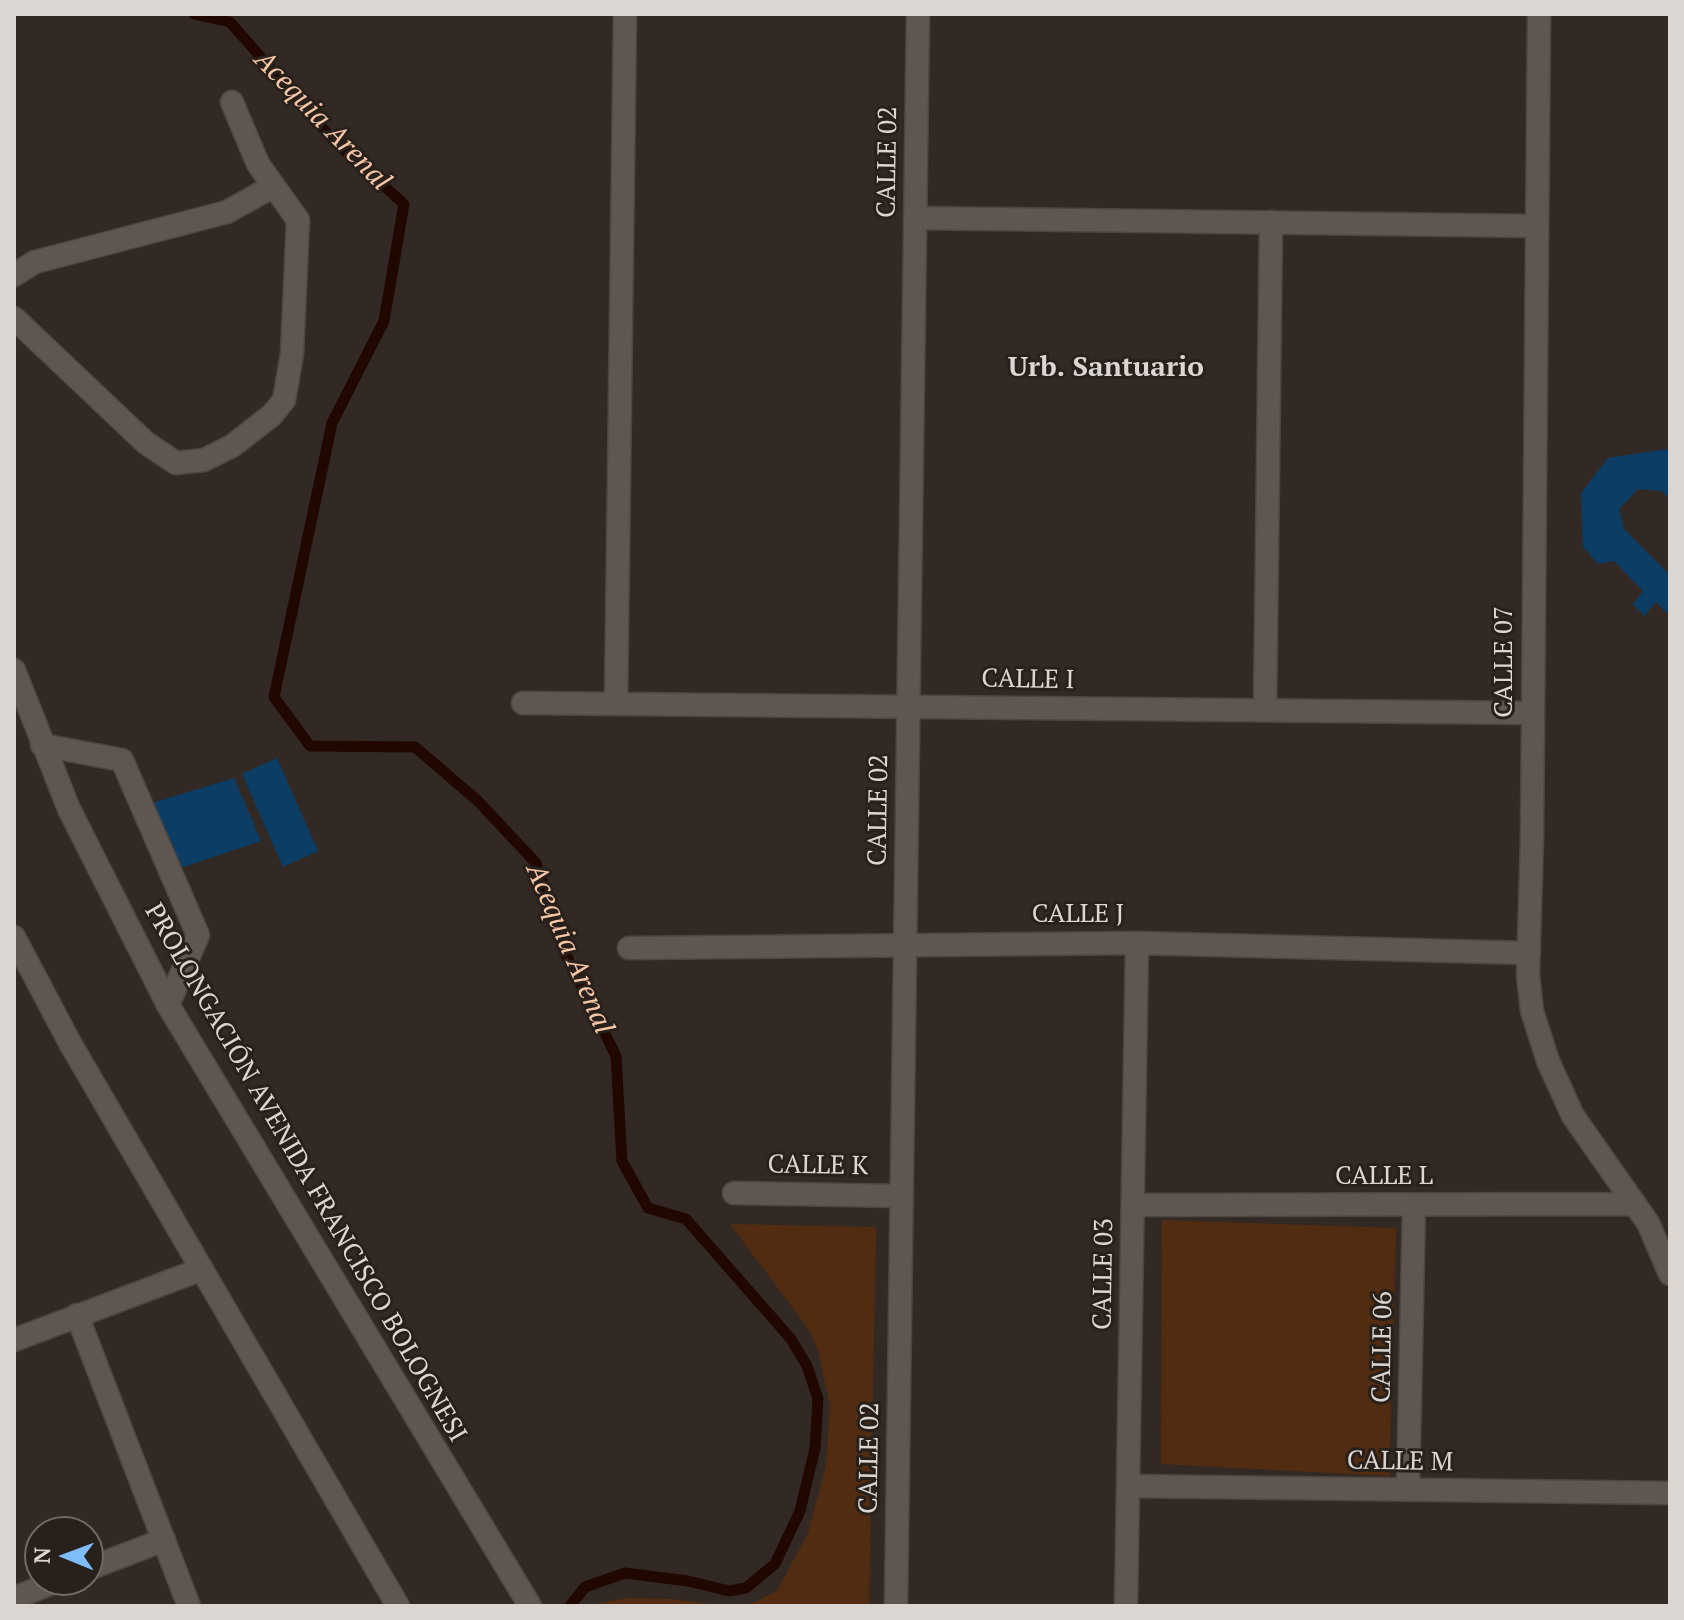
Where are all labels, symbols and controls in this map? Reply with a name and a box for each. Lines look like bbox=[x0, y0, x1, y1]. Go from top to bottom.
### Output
water label: Acequia Arenal bbox=[247, 44, 397, 198]
street label: CALLE 02 bbox=[871, 106, 905, 218]
district label: Urb. Santuario bbox=[1008, 351, 1204, 385]
street label: CALLE 07 bbox=[1489, 606, 1521, 718]
street label: CALLE I bbox=[981, 664, 1075, 696]
street label: CALLE 02 bbox=[862, 754, 896, 866]
water label: Acequia Arenal bbox=[518, 859, 620, 1039]
street label: PROLONGACIÓN AVENIDA FRANCISCO BOLOGNESI bbox=[137, 898, 473, 1448]
street label: CALLE J bbox=[1032, 899, 1124, 931]
street label: CALLE K bbox=[767, 1150, 869, 1182]
street label: CALLE L bbox=[1335, 1161, 1433, 1193]
street label: CALLE 03 bbox=[1087, 1218, 1121, 1330]
street label: CALLE 06 bbox=[1366, 1291, 1400, 1403]
street label: CALLE 02 bbox=[853, 1402, 887, 1514]
street label: CALLE M bbox=[1347, 1445, 1453, 1479]
north arrow bbox=[24, 1516, 104, 1596]
text: N bbox=[27, 1547, 56, 1564]

